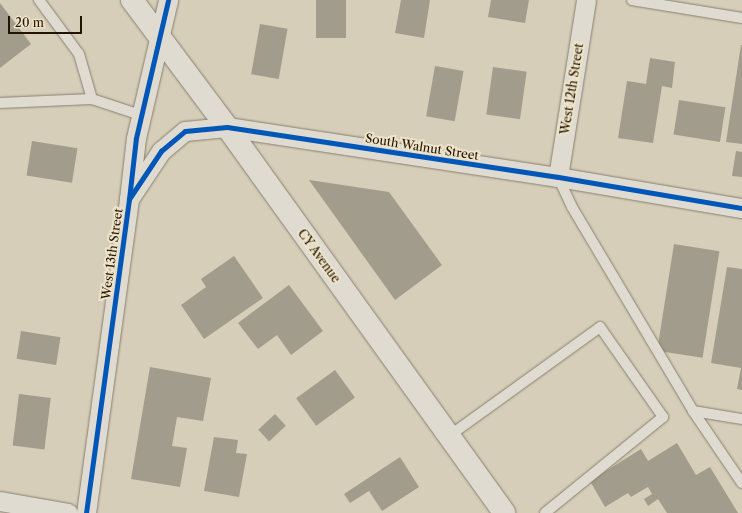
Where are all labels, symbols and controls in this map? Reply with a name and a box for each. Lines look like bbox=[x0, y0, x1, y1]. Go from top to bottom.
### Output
scale bar bbox=[10, 8, 84, 34]
text: 20 m bbox=[15, 15, 44, 30]
street label: West 12th Street bbox=[558, 42, 586, 136]
street label: South Walnut Street bbox=[364, 131, 480, 163]
street label: West 13th Street bbox=[98, 207, 126, 301]
street label: CY Avenue bbox=[294, 226, 344, 286]

